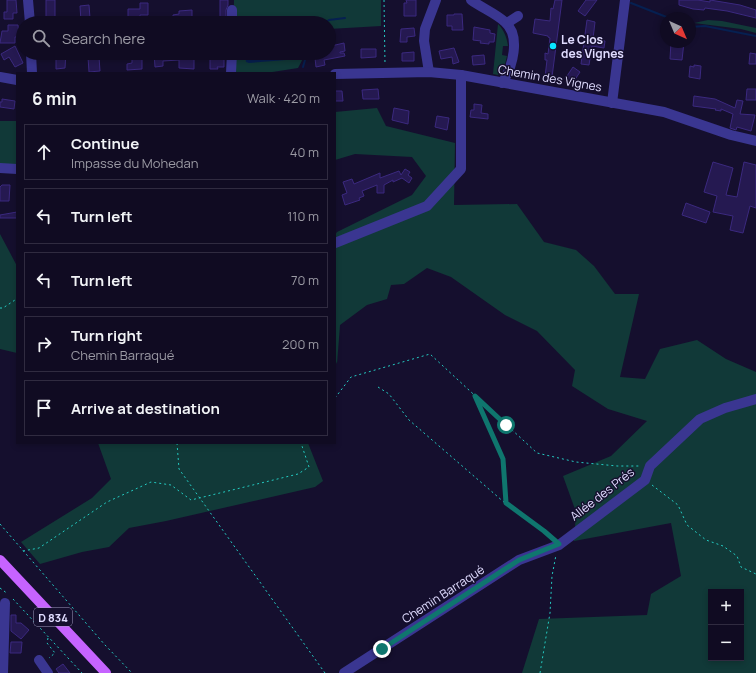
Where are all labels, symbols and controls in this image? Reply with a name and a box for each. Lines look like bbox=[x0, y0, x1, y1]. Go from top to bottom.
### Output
north arrow bbox=[660, 12, 696, 48]
search box bbox=[16, 16, 336, 60]
icon: search bbox=[30, 27, 52, 49]
text: Search here bbox=[62, 28, 145, 49]
place label: Le Clos des Vignes bbox=[561, 31, 624, 62]
marker: Le Clos des Vignes bbox=[548, 41, 558, 51]
street label: Chemin des Vignes bbox=[497, 60, 603, 96]
text: 6 min bbox=[32, 87, 77, 110]
text: Walk · 420 m bbox=[247, 89, 320, 107]
text: Continue bbox=[71, 133, 139, 154]
icon: ahead bbox=[33, 141, 55, 163]
text: 40 m bbox=[290, 143, 319, 161]
text: Impasse du Mohedan bbox=[71, 154, 198, 172]
icon: left bbox=[33, 205, 55, 227]
text: Turn left bbox=[71, 206, 133, 227]
text: 110 m bbox=[287, 207, 319, 225]
icon: left bbox=[33, 269, 55, 291]
text: Turn left bbox=[71, 270, 133, 291]
text: 70 m bbox=[291, 271, 319, 289]
text: Turn right bbox=[71, 325, 142, 346]
icon: right bbox=[33, 333, 55, 355]
text: 200 m bbox=[282, 335, 319, 353]
text: Chemin Barraqué bbox=[71, 346, 174, 364]
icon: arrive bbox=[33, 397, 55, 419]
text: Arrive at destination bbox=[71, 398, 220, 419]
route start bbox=[497, 416, 515, 434]
street label: Allée des Prés bbox=[566, 463, 638, 525]
street label: Chemin Barraqué bbox=[398, 561, 488, 627]
map controls bbox=[708, 589, 744, 661]
button: + bbox=[708, 589, 744, 625]
road number: D 834 bbox=[34, 608, 72, 626]
button: − bbox=[708, 625, 744, 661]
route end bbox=[373, 640, 391, 658]

